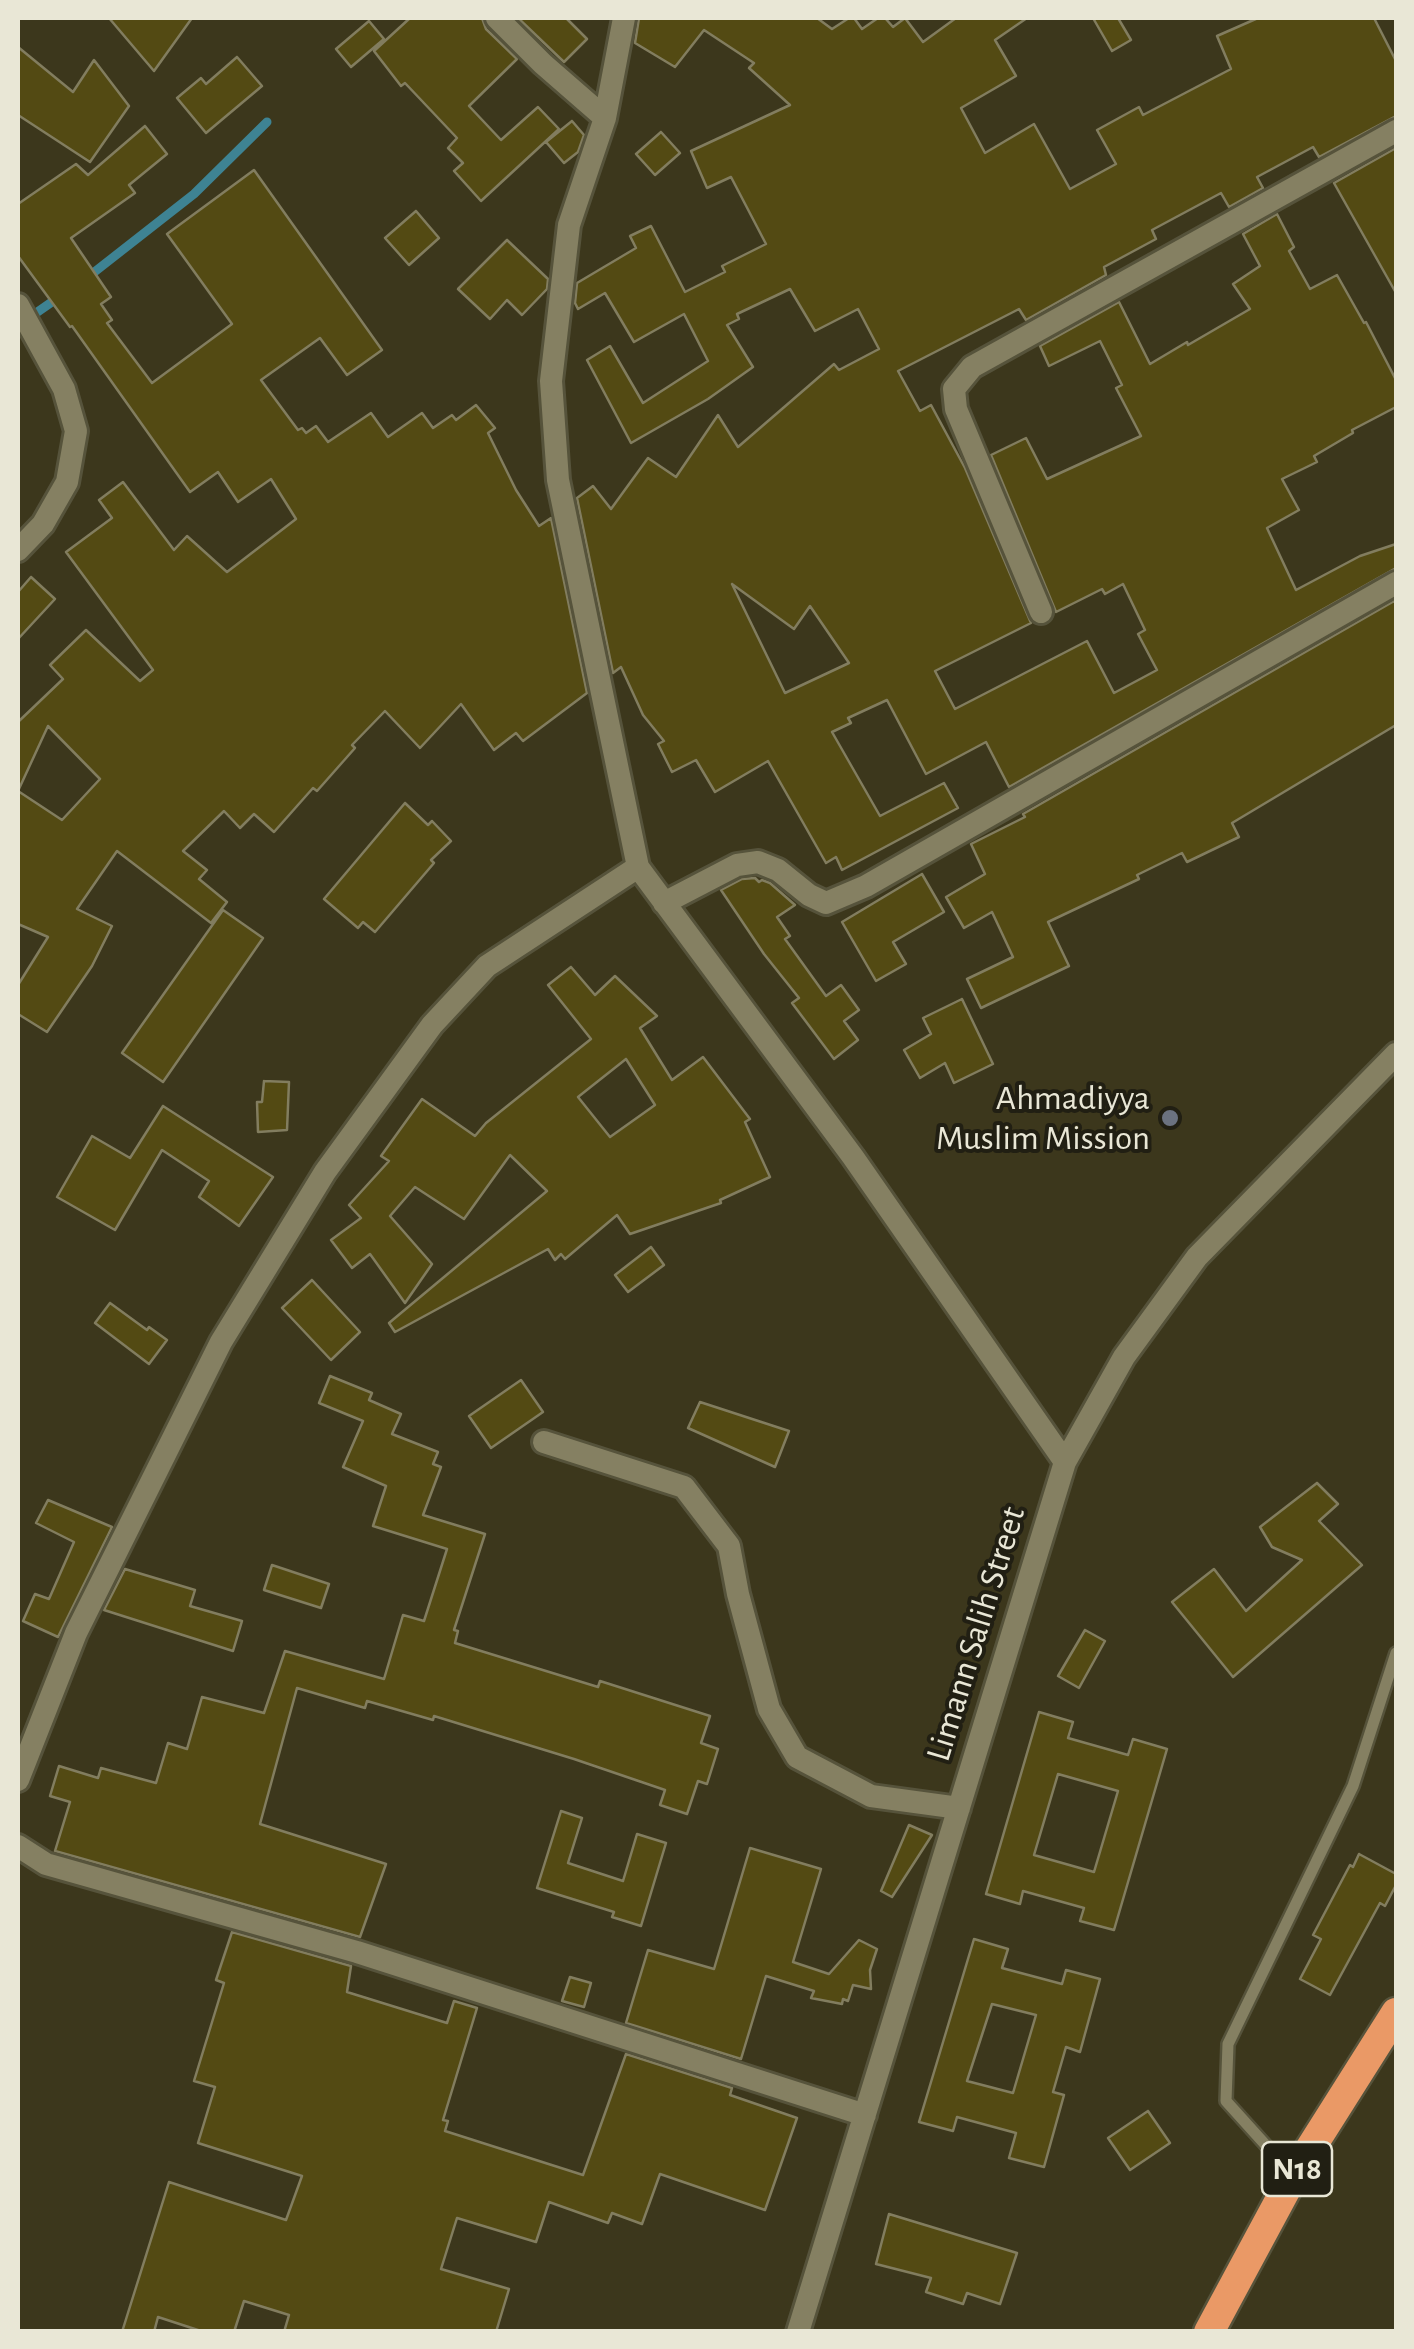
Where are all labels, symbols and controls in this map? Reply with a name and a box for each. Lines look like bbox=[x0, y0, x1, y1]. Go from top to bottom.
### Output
place label: Ahmadiyya Muslim Mission bbox=[936, 1077, 1150, 1159]
marker: Ahmadiyya Muslim Mission bbox=[1159, 1107, 1181, 1129]
street label: Limann Salih Street bbox=[917, 1502, 1035, 1766]
road number: N18 bbox=[1262, 2142, 1332, 2196]

